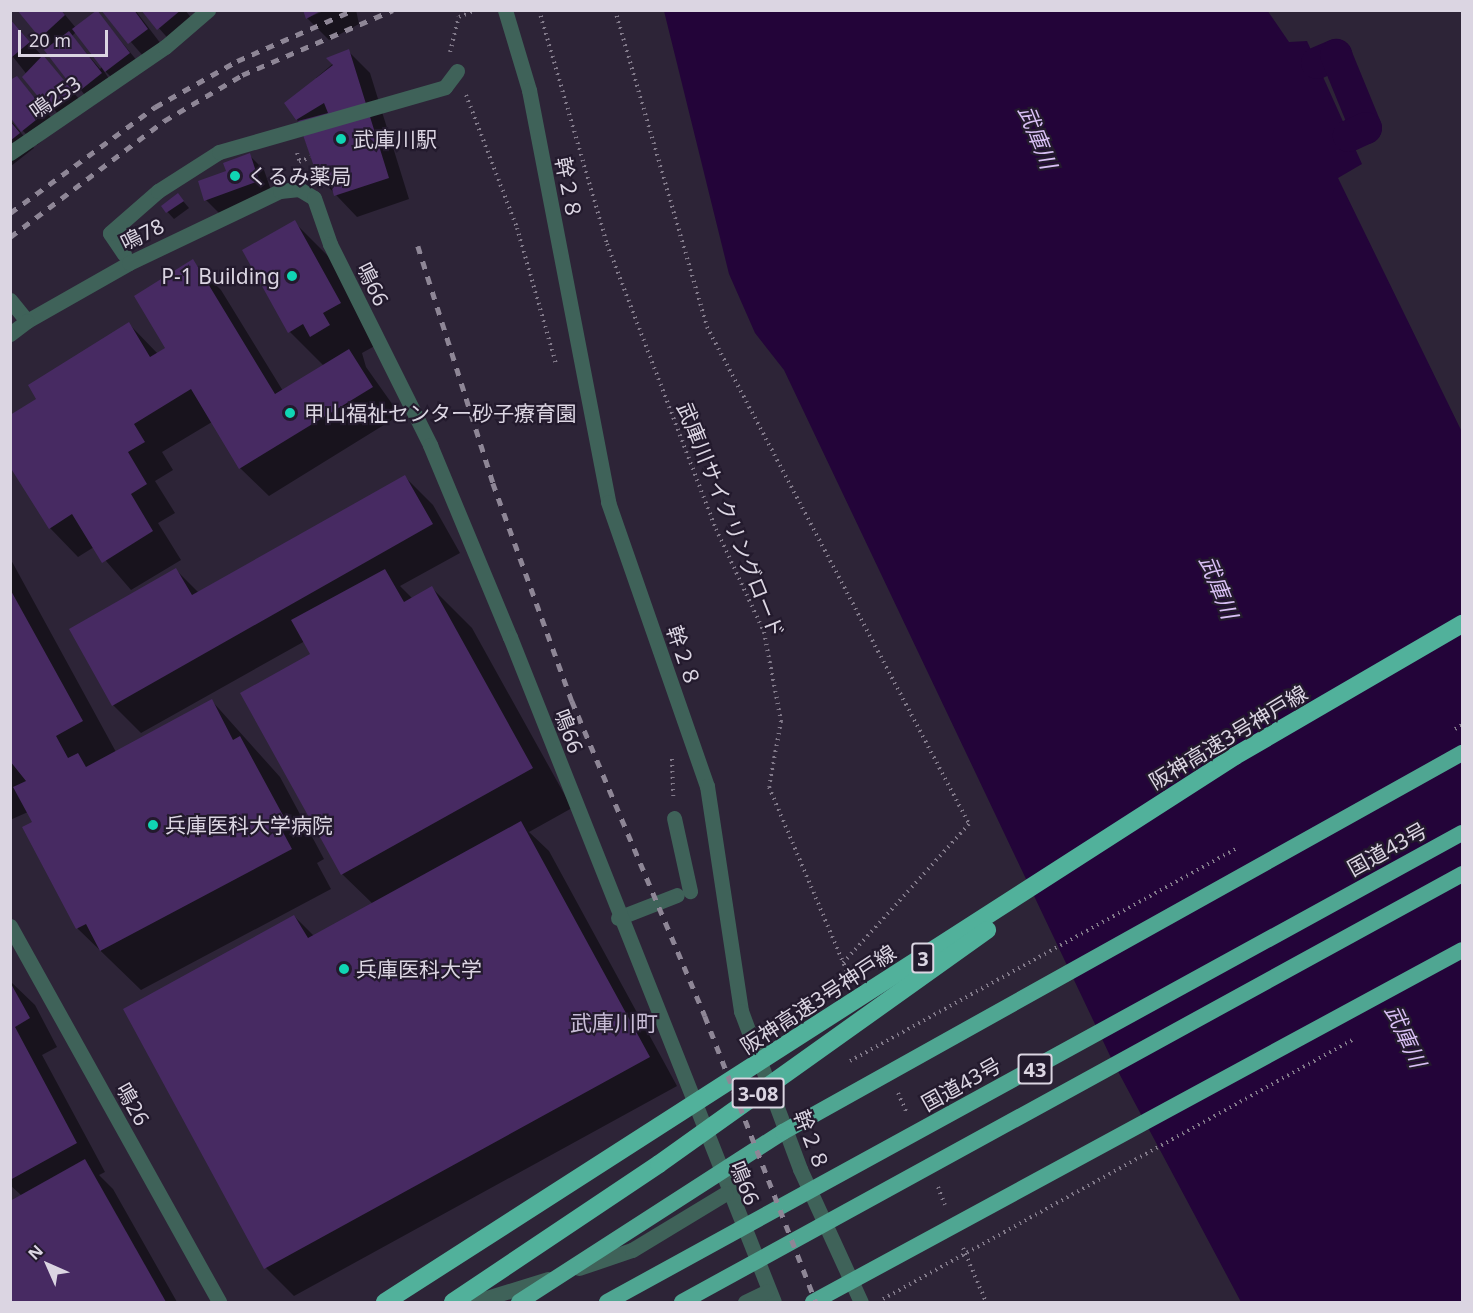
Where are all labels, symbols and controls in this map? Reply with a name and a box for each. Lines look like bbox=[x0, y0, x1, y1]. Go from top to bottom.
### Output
scale bar bbox=[21, 18, 111, 56]
text: 20 m bbox=[29, 28, 71, 52]
street label: 鳴253 bbox=[24, 70, 86, 124]
water label: 武庫川 bbox=[1013, 101, 1063, 173]
place label: 武庫川駅 bbox=[353, 126, 437, 152]
marker: 武庫川駅 bbox=[334, 132, 348, 146]
street label: 幹２８ bbox=[551, 155, 587, 221]
place label: くるみ薬局 bbox=[247, 163, 352, 189]
marker: くるみ薬局 bbox=[228, 169, 242, 183]
street label: 鳴78 bbox=[116, 213, 168, 255]
street label: 鳴66 bbox=[352, 258, 394, 310]
place label: P-1 Building bbox=[161, 263, 280, 289]
marker: P-1 Building bbox=[285, 269, 299, 283]
street label: 武庫川サイクリングロード bbox=[672, 398, 790, 642]
place label: 甲山福祉センター砂子療育園 bbox=[304, 400, 577, 426]
marker: 甲山福祉センター砂子療育園 bbox=[281, 404, 299, 422]
water label: 武庫川 bbox=[1194, 551, 1244, 623]
street label: 幹２８ bbox=[662, 622, 706, 690]
street label: 阪神高速3号神戸線 bbox=[1144, 680, 1312, 794]
street label: 鳴66 bbox=[549, 705, 589, 757]
place label: 兵庫医科大学病院 bbox=[165, 812, 333, 838]
street label: 国道43号 bbox=[1343, 817, 1431, 881]
marker: 兵庫医科大学病院 bbox=[146, 818, 160, 832]
street label: 阪神高速3号神戸線 bbox=[736, 939, 900, 1059]
road number: 3 bbox=[911, 941, 935, 975]
place label: 兵庫医科大学 bbox=[356, 956, 482, 982]
marker: 兵庫医科大学 bbox=[337, 962, 351, 976]
water label: 武庫川 bbox=[1380, 1001, 1432, 1071]
district label: 武庫川町 bbox=[570, 1010, 658, 1036]
street label: 国道43号 bbox=[917, 1052, 1005, 1116]
road number: 43 bbox=[1017, 1052, 1053, 1086]
road number: 3-08 bbox=[731, 1076, 785, 1110]
street label: 鳴26 bbox=[111, 1078, 155, 1130]
street label: 幹２８ bbox=[789, 1106, 835, 1174]
street label: 鳴66 bbox=[725, 1157, 765, 1209]
north arrow bbox=[18, 1235, 78, 1295]
text: N bbox=[23, 1240, 48, 1265]

